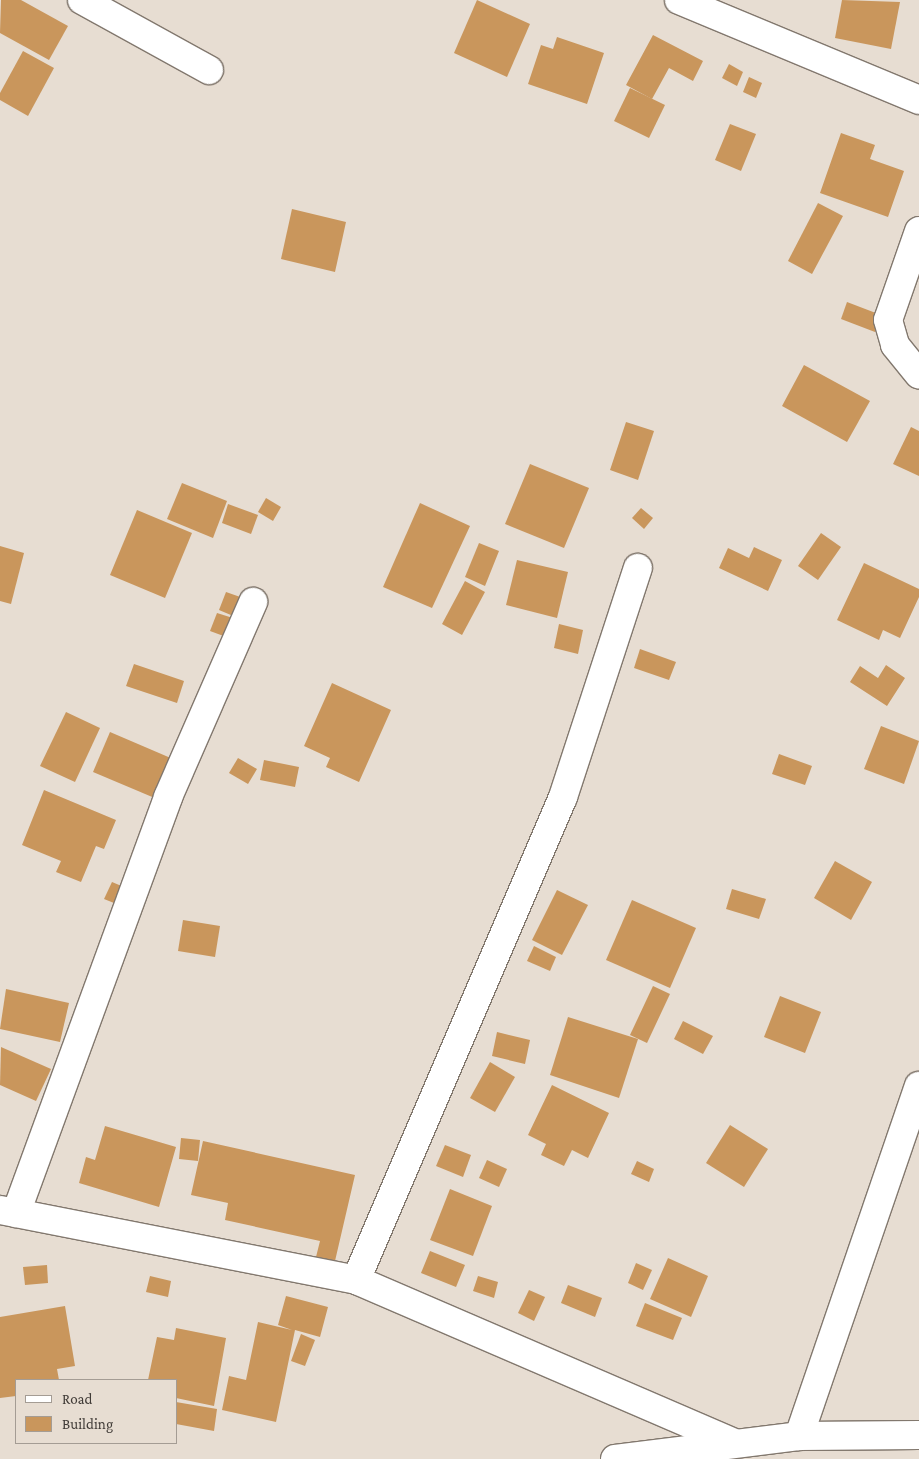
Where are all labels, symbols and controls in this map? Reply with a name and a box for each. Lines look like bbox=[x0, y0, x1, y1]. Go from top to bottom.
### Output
legend bbox=[15, 1379, 178, 1444]
text: Road bbox=[62, 1391, 92, 1407]
text: Building bbox=[62, 1416, 113, 1432]

